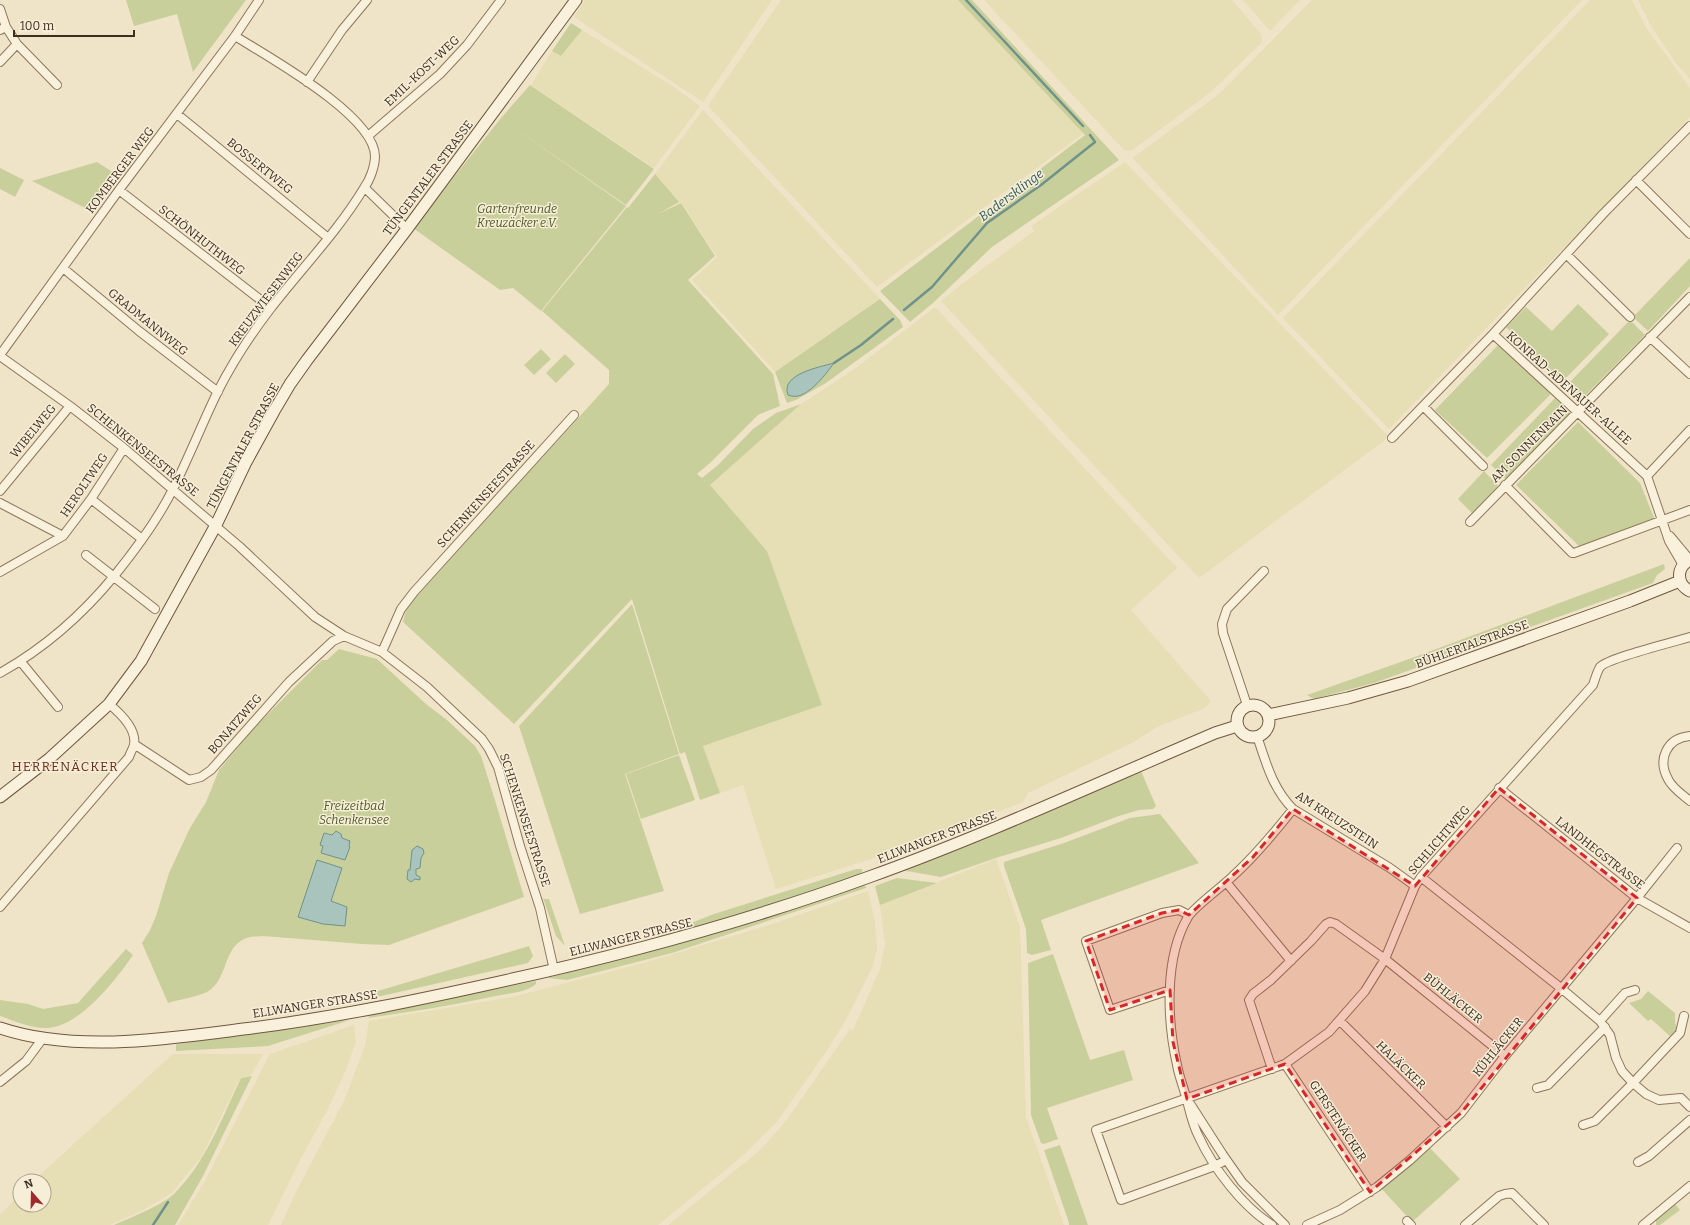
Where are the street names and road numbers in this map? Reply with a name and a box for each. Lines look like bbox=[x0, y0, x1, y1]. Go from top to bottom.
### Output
street label: EMIL-KOST-WEG bbox=[382, 33, 462, 109]
street label: TÜNGENTALER STRASSE bbox=[379, 117, 476, 238]
street label: KOMBERGER WEG bbox=[83, 124, 157, 216]
street label: BOSSERTWEG bbox=[224, 135, 296, 197]
street label: SCHÖNHUTHWEG bbox=[156, 201, 249, 278]
street label: KREUZWIESENWEG bbox=[226, 249, 306, 349]
street label: GRADMANNWEG bbox=[105, 286, 191, 359]
street label: KONRAD-ADENAUER-ALLEE bbox=[1504, 328, 1634, 448]
street label: TÜNGENTALER STRASSE bbox=[203, 380, 282, 511]
street label: WIBELWEG bbox=[7, 401, 59, 461]
street label: SCHENKENSEESTRASSE bbox=[84, 401, 202, 499]
street label: AM SONNENRAIN bbox=[1488, 402, 1571, 485]
street label: SCHENKENSEESTRASSE bbox=[434, 438, 538, 550]
street label: HEROLTWEG bbox=[57, 450, 111, 520]
street label: BÜHLERTALSTRASSE bbox=[1413, 616, 1530, 671]
street label: BONATZWEG bbox=[205, 691, 265, 757]
street label: SCHENKENSEESTRASSE bbox=[497, 752, 553, 888]
street label: AM KREUZSTEIN bbox=[1293, 788, 1381, 852]
street label: SCHLICHTWEG bbox=[1405, 802, 1473, 878]
street label: ELLWANGER STRASSE bbox=[876, 808, 998, 866]
street label: LANDHEGSTRASSE bbox=[1553, 814, 1647, 892]
street label: ELLWANGER STRASSE bbox=[568, 915, 694, 959]
street label: BÜHLÄCKER bbox=[1421, 969, 1486, 1026]
street label: ELLWANGER STRASSE bbox=[251, 987, 379, 1021]
street label: KÜHLÄCKER bbox=[1469, 1014, 1526, 1079]
street label: HALÄCKER bbox=[1373, 1037, 1429, 1092]
street label: GERSTENÄCKER bbox=[1307, 1077, 1370, 1164]

